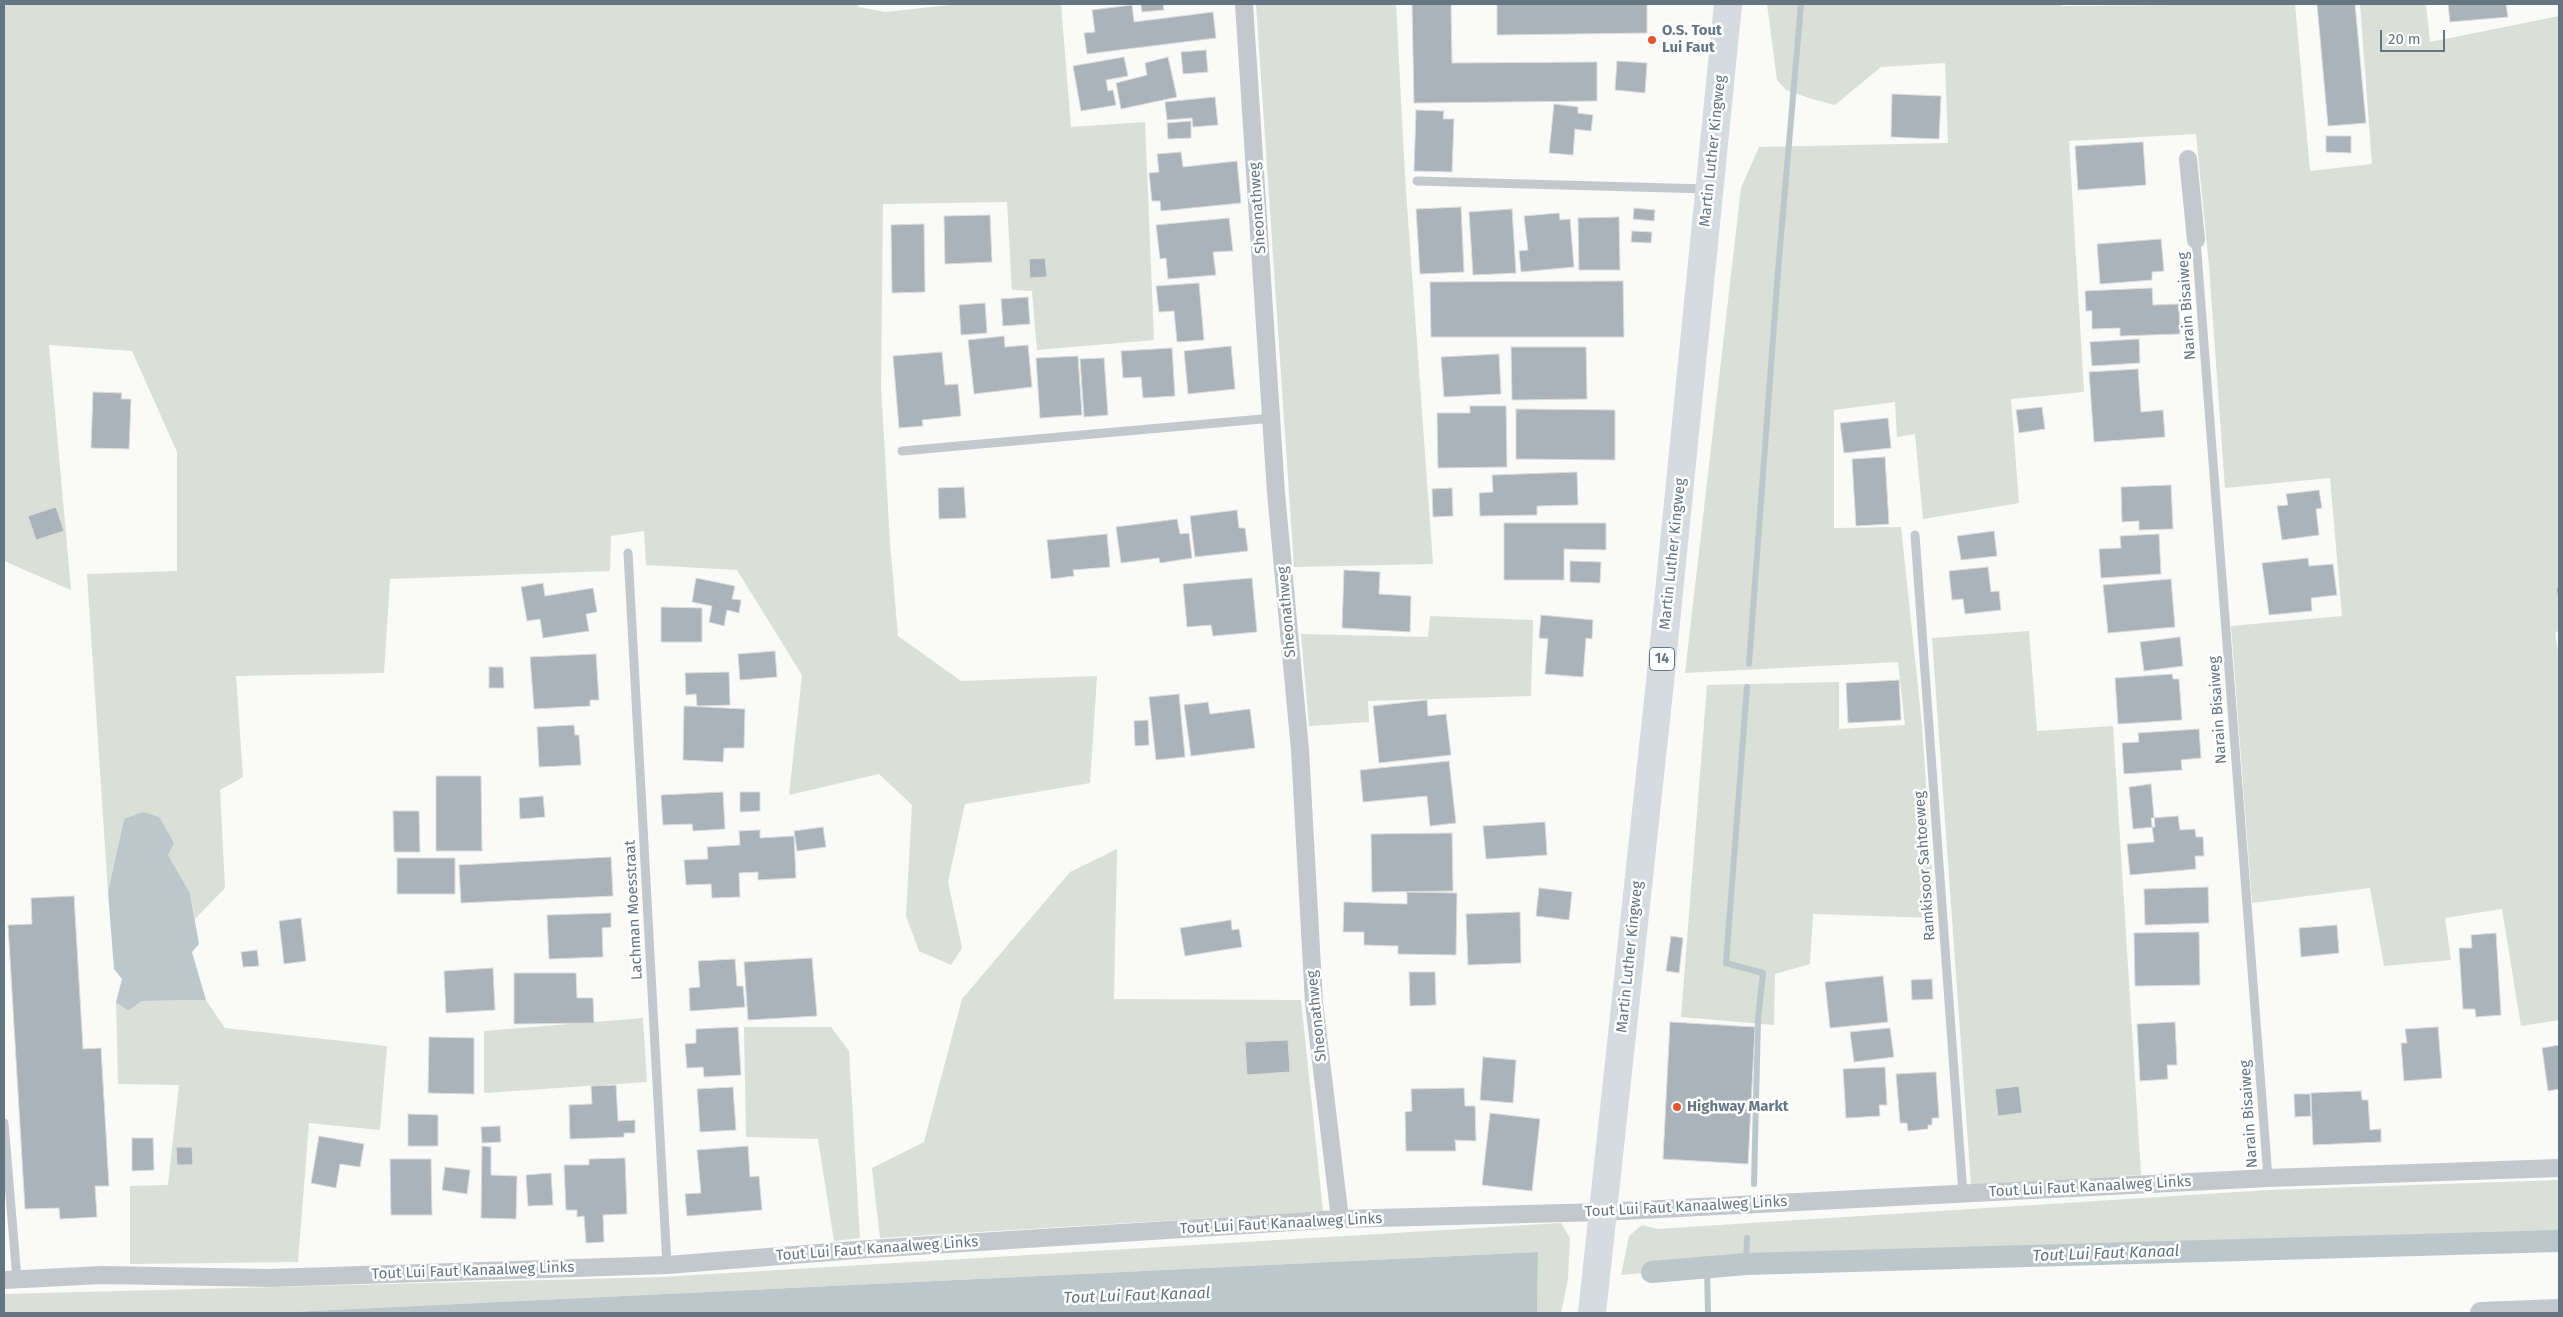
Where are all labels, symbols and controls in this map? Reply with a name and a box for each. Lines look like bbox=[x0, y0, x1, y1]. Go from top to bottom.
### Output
scale bar bbox=[2383, 20, 2448, 52]
place label: O.S. Tout Lui Faut bbox=[1662, 22, 1722, 57]
text: 20 m bbox=[2388, 30, 2421, 48]
marker: O.S. Tout Lui Faut bbox=[1646, 34, 1658, 46]
street label: Martin Luther Kingweg bbox=[1696, 74, 1730, 228]
street label: Sheonathweg bbox=[1246, 162, 1270, 254]
street label: Narain Bisaiweg bbox=[2174, 251, 2200, 361]
street label: Martin Luther Kingweg bbox=[1656, 477, 1690, 631]
street label: Sheonathweg bbox=[1274, 565, 1300, 659]
road number: 14 bbox=[1650, 648, 1674, 671]
street label: Narain Bisaiweg bbox=[2205, 655, 2231, 765]
street label: Ramkisoor Sahtoeweg bbox=[1911, 790, 1939, 942]
street label: Lachman Moesstraat bbox=[621, 840, 647, 980]
street label: Martin Luther Kingweg bbox=[1613, 880, 1647, 1034]
street label: Sheonathweg bbox=[1303, 969, 1331, 1063]
street label: Narain Bisaiweg bbox=[2236, 1059, 2262, 1169]
place label: Highway Markt bbox=[1687, 1098, 1789, 1116]
marker: Highway Markt bbox=[1671, 1101, 1683, 1113]
street label: Tout Lui Faut Kanaalweg Links bbox=[1988, 1173, 2192, 1201]
street label: Tout Lui Faut Kanaalweg Links bbox=[1584, 1193, 1788, 1221]
street label: Tout Lui Faut Kanaalweg Links bbox=[1179, 1210, 1383, 1238]
street label: Tout Lui Faut Kanaalweg Links bbox=[775, 1233, 979, 1265]
water label: Tout Lui Faut Kanaal bbox=[2032, 1242, 2180, 1266]
street label: Tout Lui Faut Kanaalweg Links bbox=[371, 1258, 575, 1284]
water label: Tout Lui Faut Kanaal bbox=[1063, 1284, 1211, 1308]

